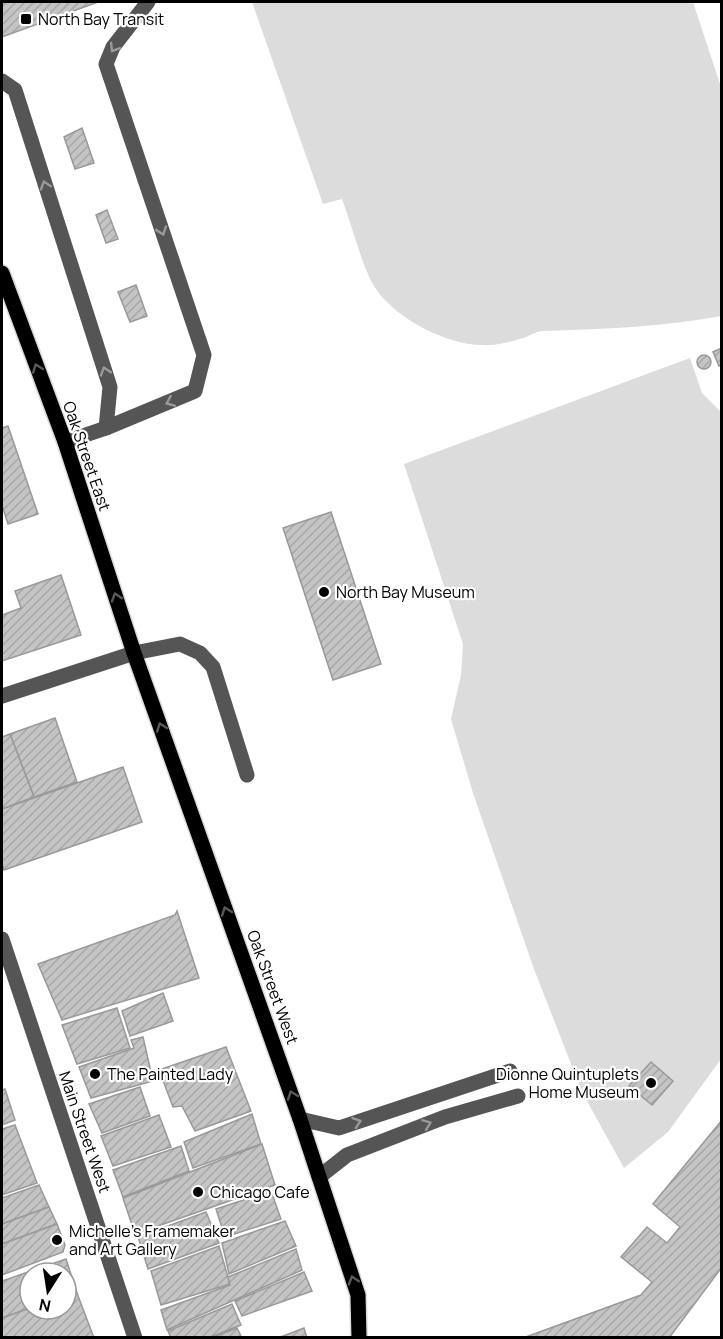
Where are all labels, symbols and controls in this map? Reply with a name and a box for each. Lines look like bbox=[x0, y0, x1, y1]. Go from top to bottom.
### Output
place label: North Bay Transit bbox=[38, 8, 164, 30]
marker: North Bay Transit bbox=[19, 12, 33, 26]
one-way arrow bbox=[110, 42, 121, 52]
one-way arrow bbox=[40, 180, 53, 191]
one-way arrow bbox=[155, 225, 168, 236]
one-way arrow bbox=[32, 363, 44, 374]
one-way arrow bbox=[100, 366, 112, 377]
one-way arrow bbox=[165, 395, 176, 407]
street label: Oak Street East bbox=[58, 398, 116, 514]
place label: North Bay Museum bbox=[336, 581, 475, 603]
marker: North Bay Museum bbox=[317, 585, 331, 599]
one-way arrow bbox=[111, 592, 123, 603]
one-way arrow bbox=[155, 722, 168, 733]
one-way arrow bbox=[221, 906, 234, 917]
street label: Oak Street West bbox=[242, 927, 304, 1047]
place label: The Painted Lady bbox=[107, 1063, 234, 1085]
place label: Dionne Quintuplets Home Museum bbox=[496, 1063, 639, 1103]
marker: The Painted Lady bbox=[88, 1067, 102, 1081]
street label: Main Street West bbox=[54, 1068, 116, 1196]
marker: Dionne Quintuplets Home Museum bbox=[644, 1076, 658, 1090]
one-way arrow bbox=[286, 1090, 299, 1101]
one-way arrow bbox=[351, 1117, 362, 1130]
one-way arrow bbox=[421, 1118, 431, 1131]
place label: Chicago Cafe bbox=[210, 1181, 310, 1203]
marker: Chicago Cafe bbox=[191, 1185, 205, 1199]
place label: Michelle's Framemaker and Art Gallery bbox=[69, 1220, 235, 1260]
marker: Michelle's Framemaker and Art Gallery bbox=[50, 1233, 64, 1247]
north arrow bbox=[18, 1261, 78, 1321]
one-way arrow bbox=[348, 1275, 360, 1286]
text: N bbox=[37, 1294, 53, 1318]

